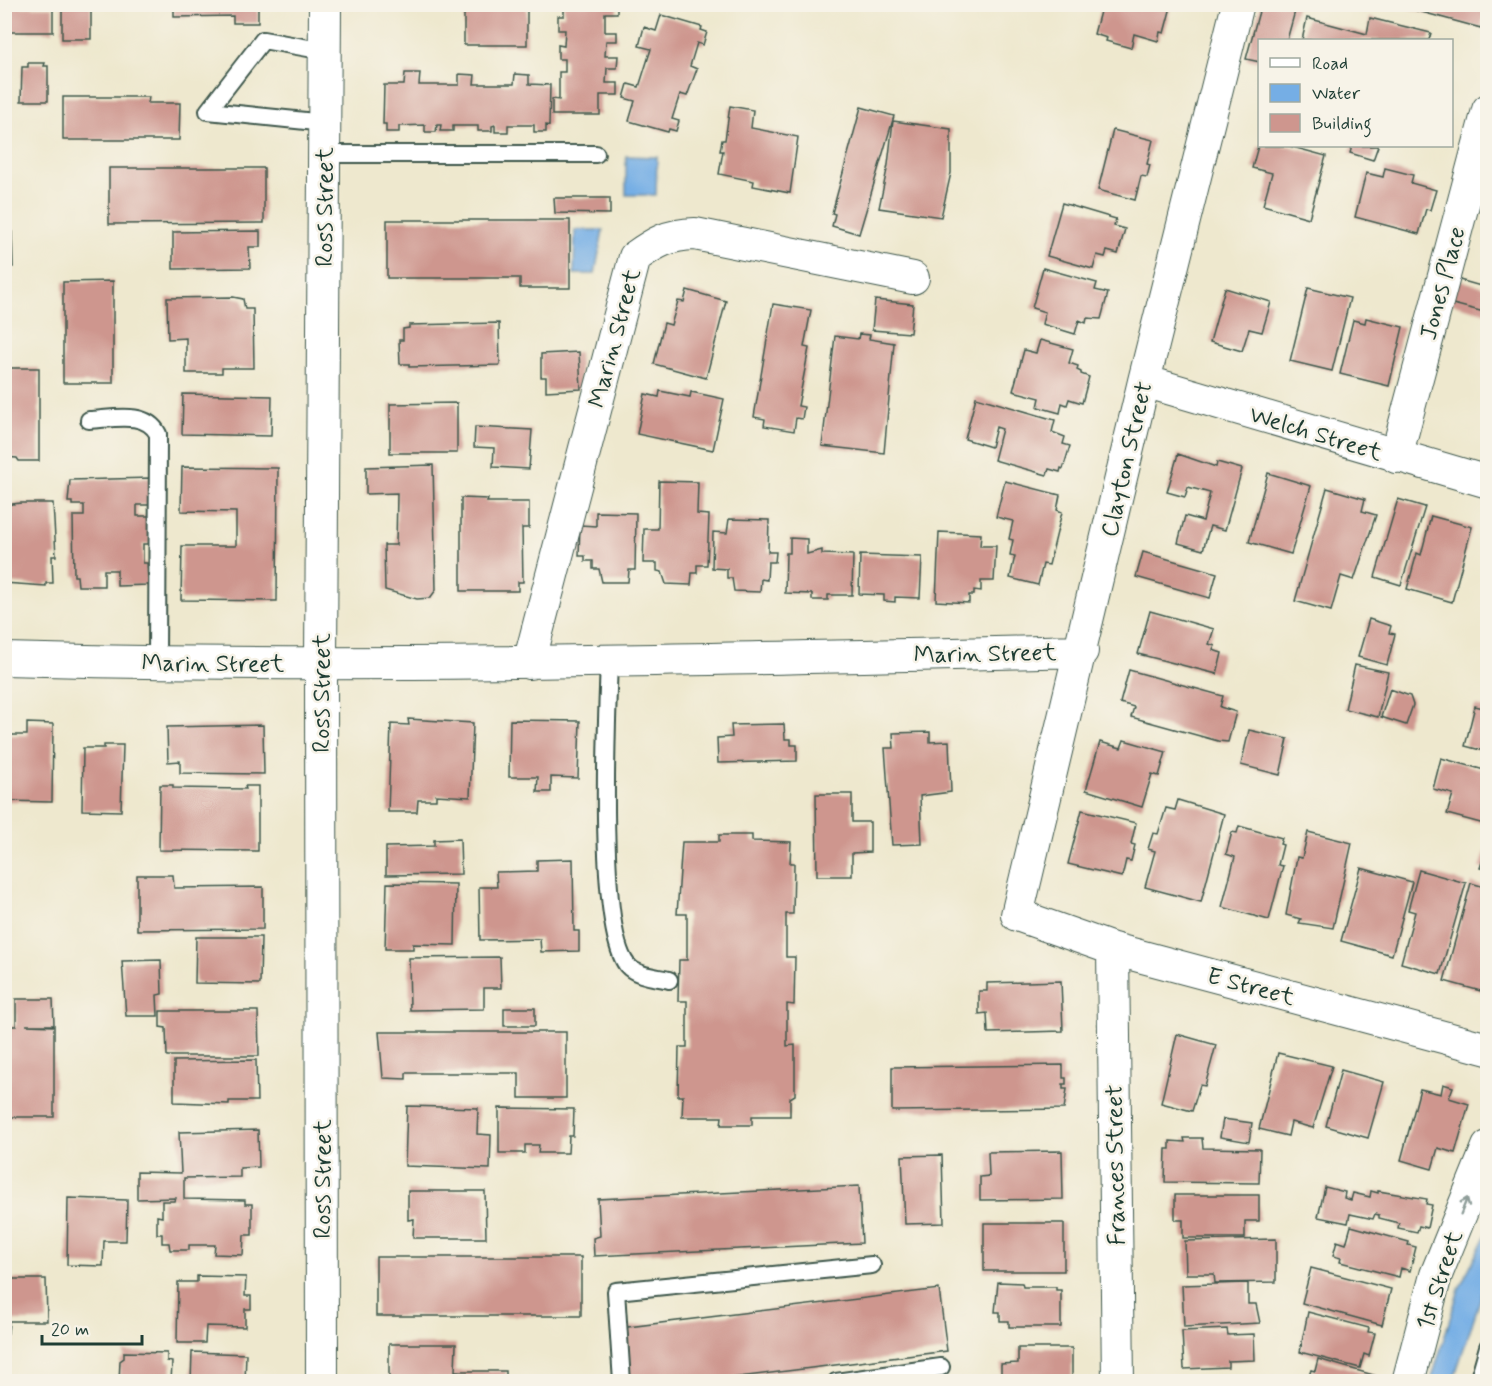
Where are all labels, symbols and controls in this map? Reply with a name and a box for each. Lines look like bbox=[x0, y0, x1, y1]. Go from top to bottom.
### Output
legend bbox=[1258, 39, 1453, 147]
text: Road bbox=[1312, 52, 1348, 76]
text: Water bbox=[1312, 82, 1361, 106]
text: Building bbox=[1312, 112, 1372, 138]
street label: Ross Street bbox=[310, 147, 341, 267]
street label: Jones Place bbox=[1413, 223, 1473, 343]
street label: Marin Street bbox=[582, 265, 649, 411]
street label: Clayton Street bbox=[1094, 378, 1160, 540]
street label: Welch Street bbox=[1245, 400, 1386, 469]
street label: Ross Street bbox=[307, 633, 338, 753]
street label: Marin Street bbox=[913, 638, 1057, 671]
street label: Marin Street bbox=[142, 649, 284, 680]
street label: E Street bbox=[1204, 961, 1298, 1014]
street label: Frances Street bbox=[1100, 1084, 1133, 1246]
street label: Ross Street bbox=[308, 1119, 339, 1239]
one-way arrow bbox=[1459, 1197, 1470, 1216]
street label: 1st Street bbox=[1410, 1227, 1471, 1334]
scale bar bbox=[42, 1308, 142, 1346]
text: 20 m bbox=[51, 1318, 89, 1342]

